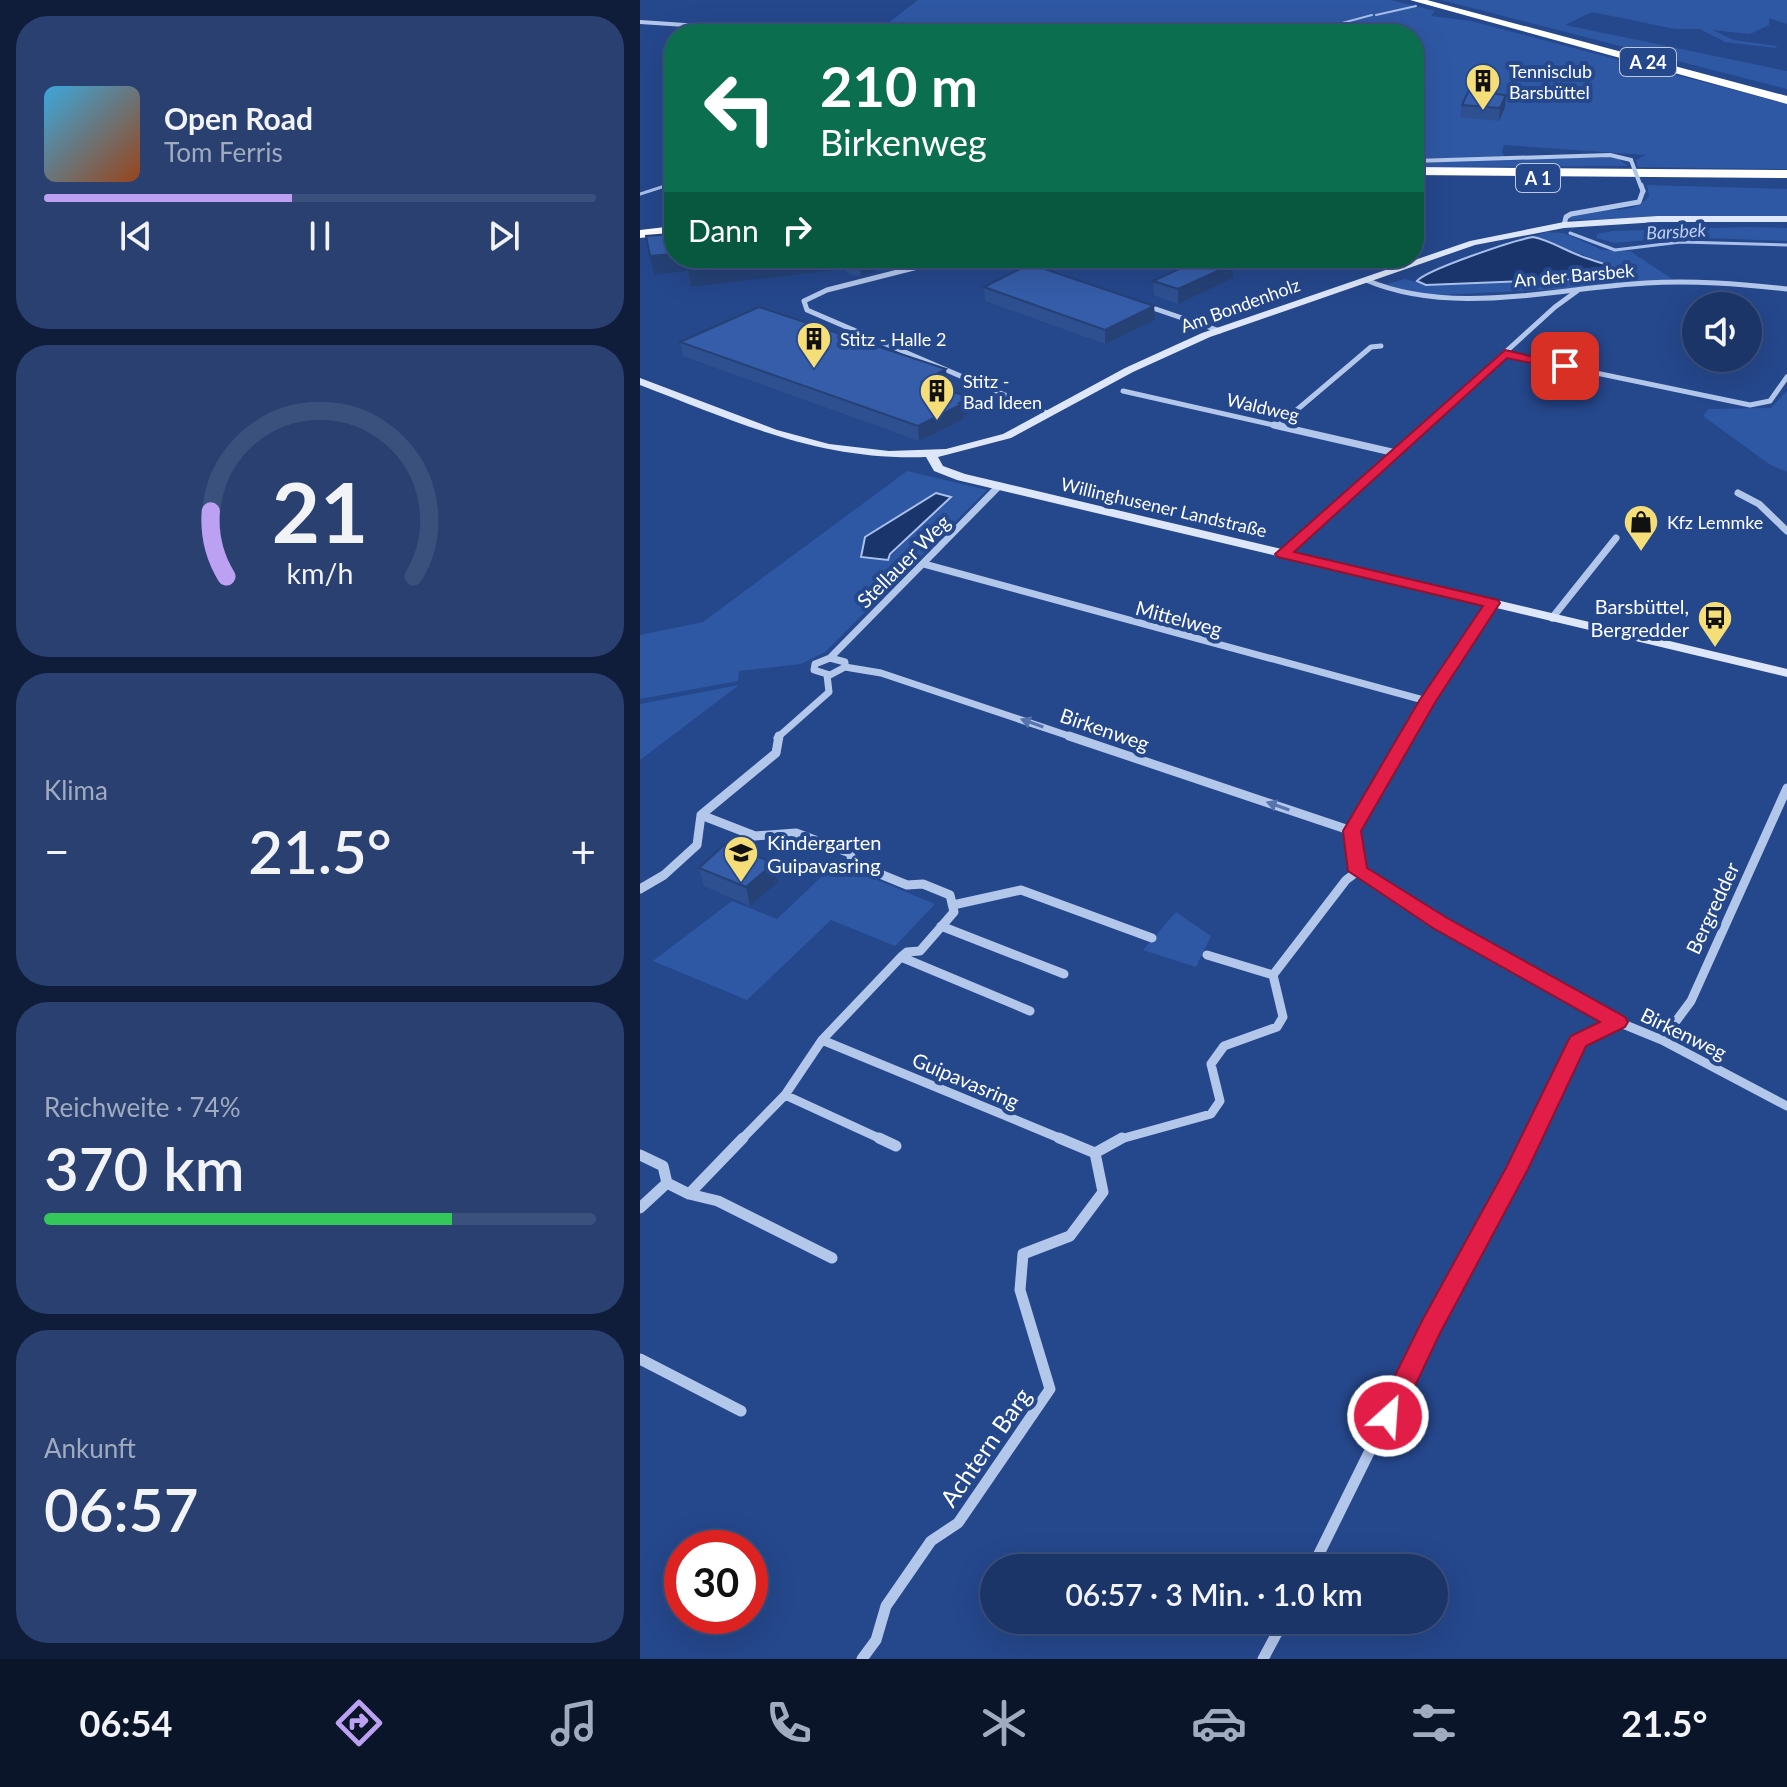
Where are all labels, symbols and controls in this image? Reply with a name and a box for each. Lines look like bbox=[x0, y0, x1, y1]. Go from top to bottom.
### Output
road number: A 24 bbox=[1620, 48, 1676, 76]
text: 210 m bbox=[820, 52, 978, 119]
icon: left bbox=[688, 56, 792, 160]
place label: Tennisclub Barsbüttel bbox=[1509, 60, 1592, 103]
building icon: Tennisclub Barsbüttel bbox=[1464, 62, 1502, 112]
text: Open Road bbox=[164, 100, 313, 136]
text: Birkenweg bbox=[820, 120, 987, 164]
text: Tom Ferris bbox=[164, 136, 283, 168]
road number: A 1 bbox=[1516, 164, 1560, 192]
icon: right bbox=[775, 208, 819, 252]
text: Dann bbox=[688, 212, 759, 248]
icon: previous bbox=[114, 214, 158, 258]
icon: pause bbox=[298, 214, 342, 258]
icon: next bbox=[482, 214, 526, 258]
water label: Barsbek bbox=[1646, 218, 1707, 244]
street label: An der Barsbek bbox=[1513, 259, 1636, 291]
street label: Am Bondenholz bbox=[1177, 273, 1303, 337]
map controls bbox=[1682, 292, 1762, 372]
button: sound bbox=[1682, 292, 1762, 372]
building icon: Stitz - Halle 2 bbox=[795, 320, 833, 370]
place label: Stitz - Halle 2 bbox=[840, 328, 946, 350]
pin bbox=[1531, 332, 1599, 400]
icon: arrive bbox=[1543, 344, 1587, 388]
place label: Stitz - Bad Ideen bbox=[963, 370, 1042, 413]
building icon: Stitz - Bad Ideen bbox=[918, 372, 956, 422]
street label: Waldweg bbox=[1225, 388, 1301, 426]
text: 21 bbox=[272, 460, 368, 560]
street label: Willinghusener Landstraße bbox=[1059, 473, 1269, 541]
shop icon: Kfz Lemmke bbox=[1622, 503, 1660, 553]
street label: Stellauer Weg bbox=[852, 510, 954, 612]
place label: Kfz Lemmke bbox=[1667, 511, 1763, 533]
text: km/h bbox=[287, 556, 353, 590]
place label: Barsbüttel, Bergredder bbox=[1591, 594, 1690, 641]
street label: Mittelweg bbox=[1133, 595, 1225, 641]
bus stop icon: Barsbüttel, Bergredder bbox=[1696, 599, 1734, 649]
street label: Birkenweg bbox=[1057, 703, 1153, 755]
one-way arrow bbox=[1019, 717, 1043, 729]
text: Klima bbox=[44, 774, 108, 806]
one-way arrow bbox=[1266, 800, 1290, 812]
text: 21.5° bbox=[248, 815, 392, 887]
text: − bbox=[44, 825, 70, 877]
text: + bbox=[570, 825, 596, 877]
place label: Kindergarten Guipavasring bbox=[767, 830, 881, 877]
school or university icon: Kindergarten Guipavasring bbox=[722, 834, 760, 884]
street label: Bergredder bbox=[1680, 858, 1744, 958]
street label: Birkenweg bbox=[1637, 1002, 1731, 1064]
street label: Guipavasring bbox=[909, 1047, 1023, 1113]
text: Reichweite · 74% bbox=[44, 1091, 241, 1123]
text: 370 km bbox=[44, 1132, 245, 1204]
position arrow bbox=[1346, 1374, 1430, 1458]
street label: Achtern Barg bbox=[933, 1382, 1037, 1512]
text: Ankunft bbox=[44, 1432, 136, 1464]
text: 06:57 bbox=[44, 1473, 198, 1545]
speed limit sign: 30 bbox=[664, 1530, 768, 1634]
text: 06:57 · 3 Min. · 1.0 km bbox=[1065, 1576, 1363, 1612]
icon: directions bbox=[331, 1695, 387, 1751]
icon: music bbox=[546, 1695, 602, 1751]
icon: phone bbox=[761, 1695, 817, 1751]
icon: climate bbox=[976, 1695, 1032, 1751]
icon: car bbox=[1191, 1695, 1247, 1751]
icon: filters bbox=[1406, 1695, 1462, 1751]
text: 06:54 bbox=[80, 1701, 172, 1745]
text: 21.5° bbox=[1621, 1701, 1707, 1745]

